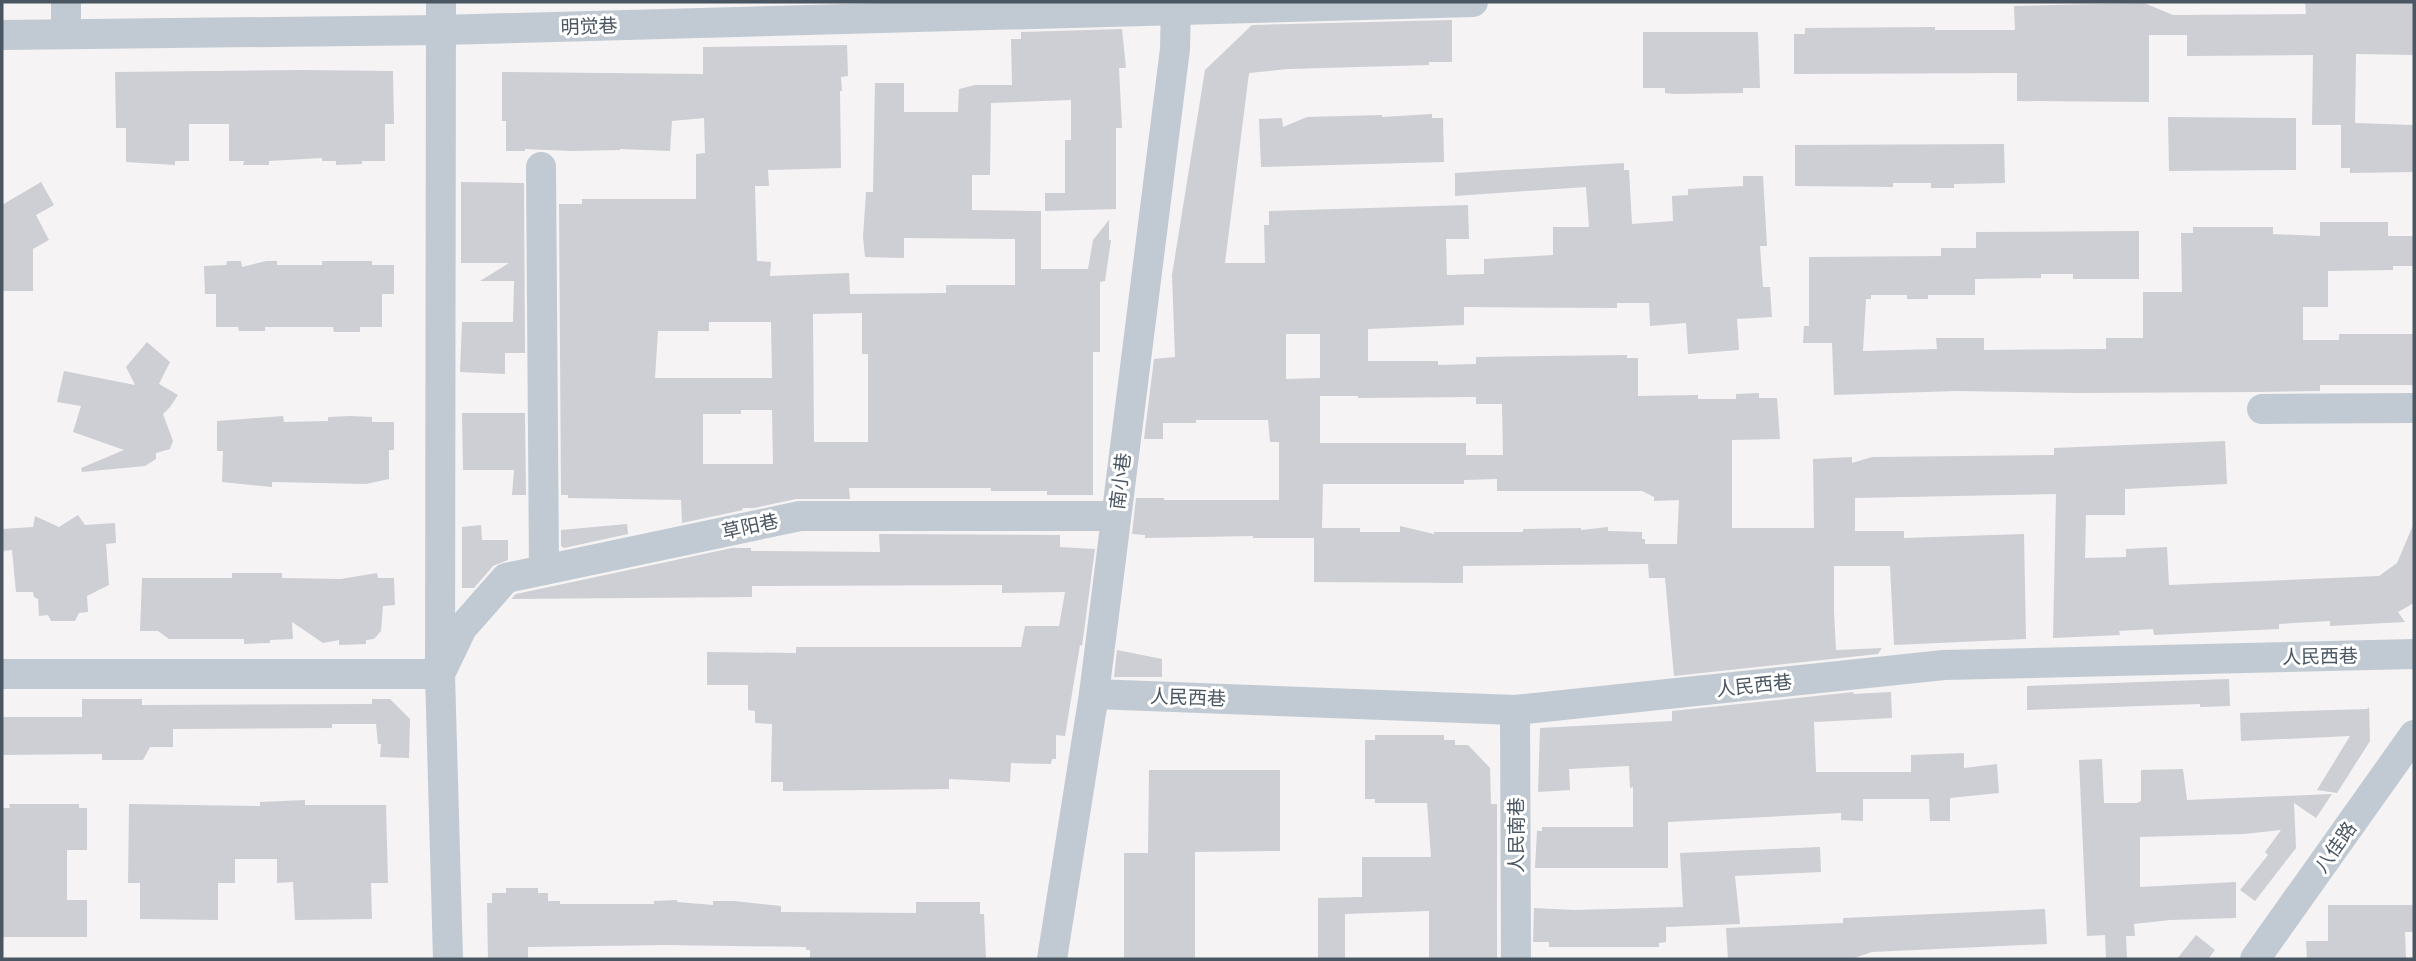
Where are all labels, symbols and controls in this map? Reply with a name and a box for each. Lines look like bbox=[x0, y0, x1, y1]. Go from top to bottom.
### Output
street label: 明觉巷 bbox=[560, 14, 618, 38]
street label: 南小巷 bbox=[1106, 451, 1134, 511]
street label: 草阳巷 bbox=[720, 509, 780, 543]
street label: 人民西巷 bbox=[2282, 644, 2358, 668]
street label: 人民西巷 bbox=[1715, 670, 1793, 700]
street label: 人民西巷 bbox=[1150, 685, 1226, 709]
street label: 人民南巷 bbox=[1505, 797, 1527, 873]
street label: 八佳路 bbox=[2310, 817, 2360, 877]

